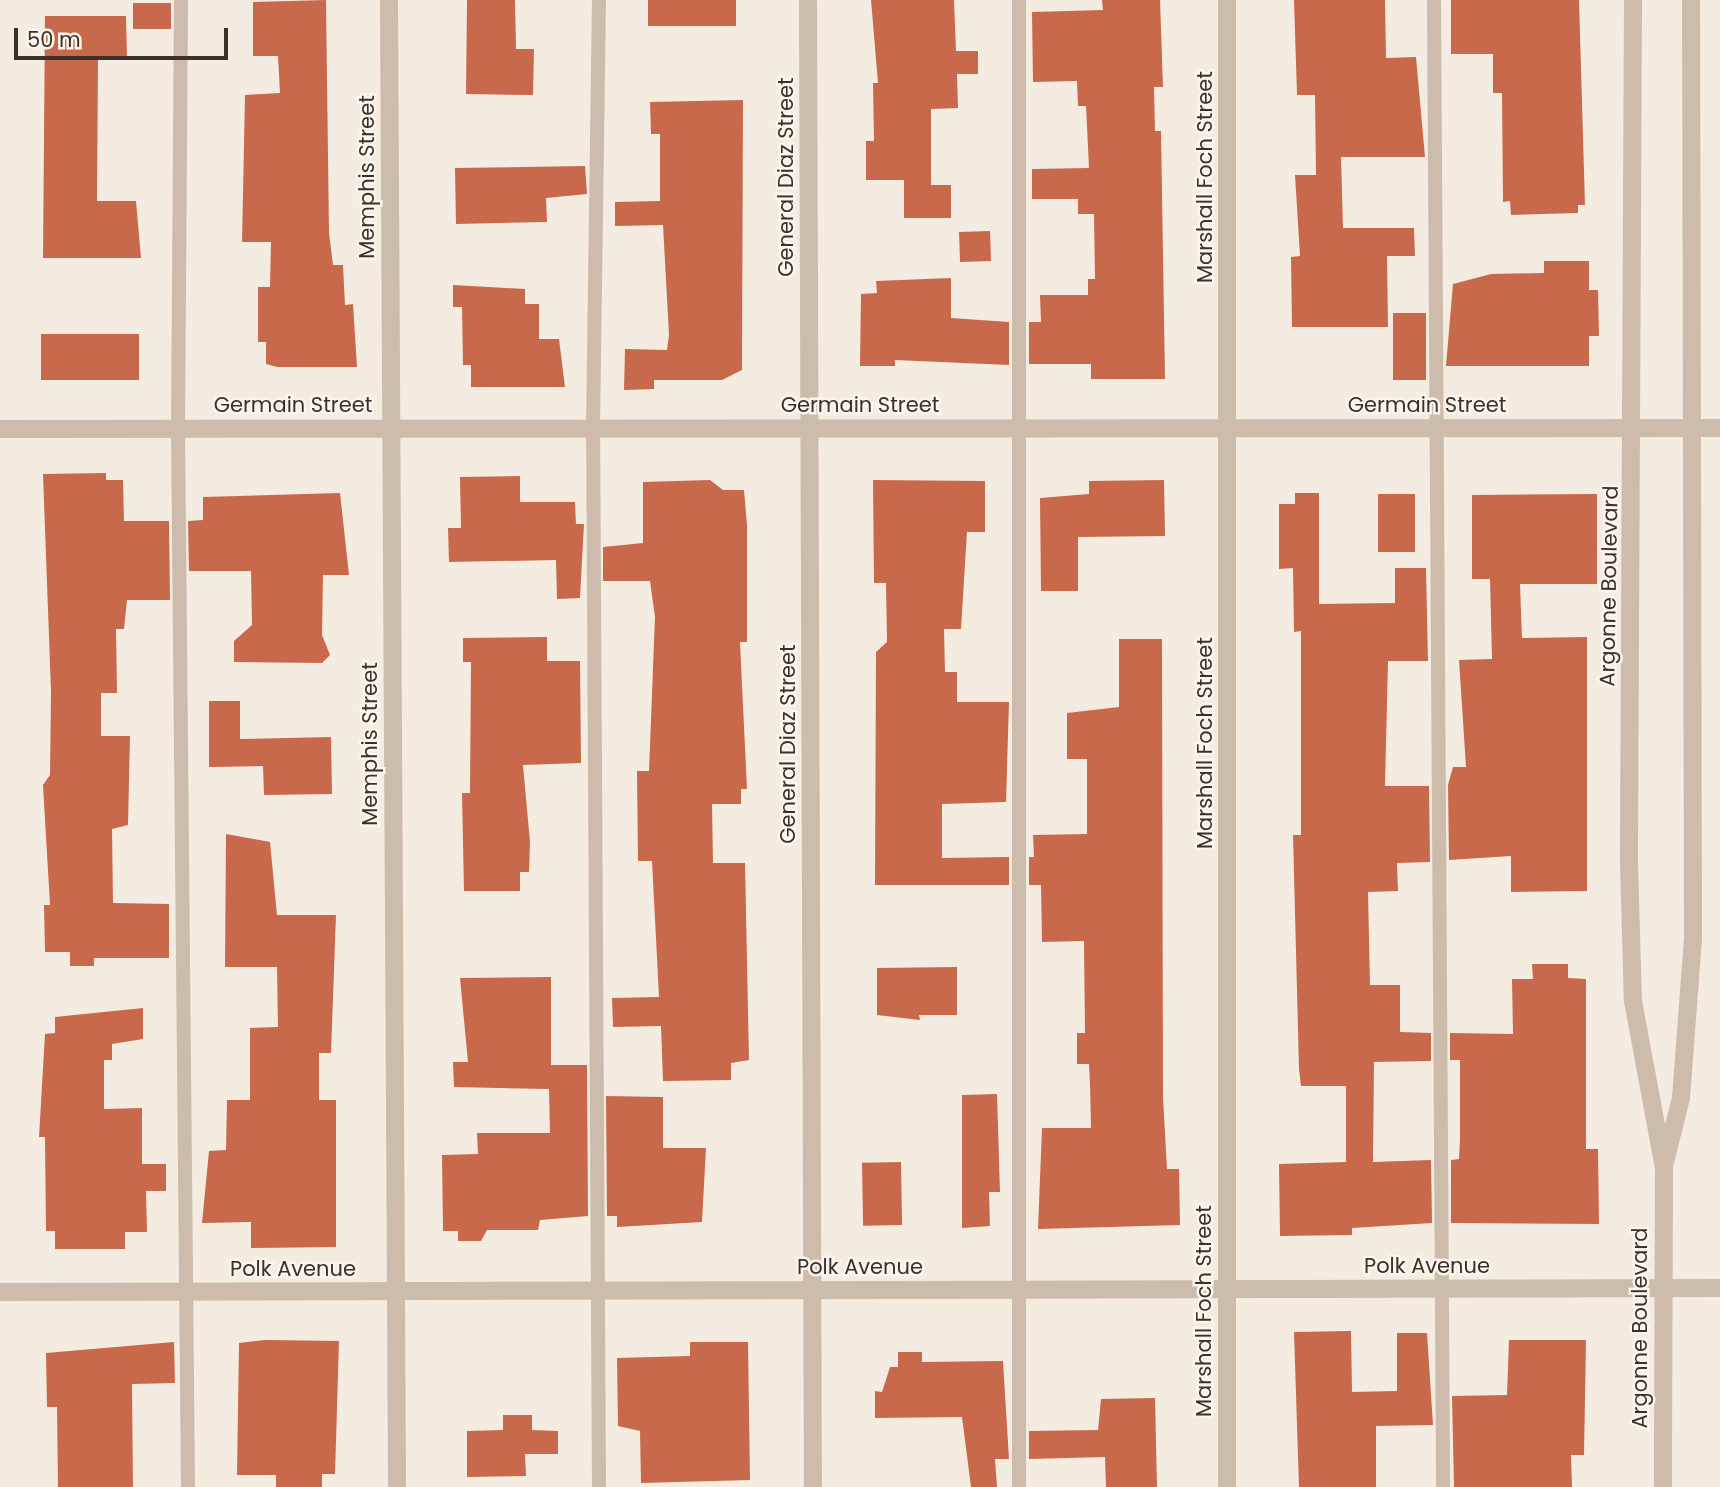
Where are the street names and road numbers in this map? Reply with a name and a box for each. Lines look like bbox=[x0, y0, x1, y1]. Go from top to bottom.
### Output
street label: Marshall Foch Street bbox=[1192, 71, 1218, 283]
street label: General Diaz Street bbox=[773, 77, 799, 277]
street label: Memphis Street bbox=[354, 95, 380, 259]
street label: Germain Street bbox=[214, 392, 372, 418]
street label: Germain Street bbox=[781, 392, 939, 418]
street label: Germain Street bbox=[1348, 392, 1506, 418]
street label: Argonne Boulevard bbox=[1595, 485, 1623, 687]
street label: Marshall Foch Street bbox=[1192, 637, 1218, 849]
street label: General Diaz Street bbox=[775, 644, 801, 844]
street label: Memphis Street bbox=[357, 662, 383, 826]
street label: Marshall Foch Street bbox=[1191, 1205, 1217, 1417]
street label: Argonne Boulevard bbox=[1627, 1227, 1653, 1429]
street label: Polk Avenue bbox=[1364, 1253, 1490, 1279]
street label: Polk Avenue bbox=[797, 1254, 923, 1280]
street label: Polk Avenue bbox=[230, 1256, 356, 1282]

